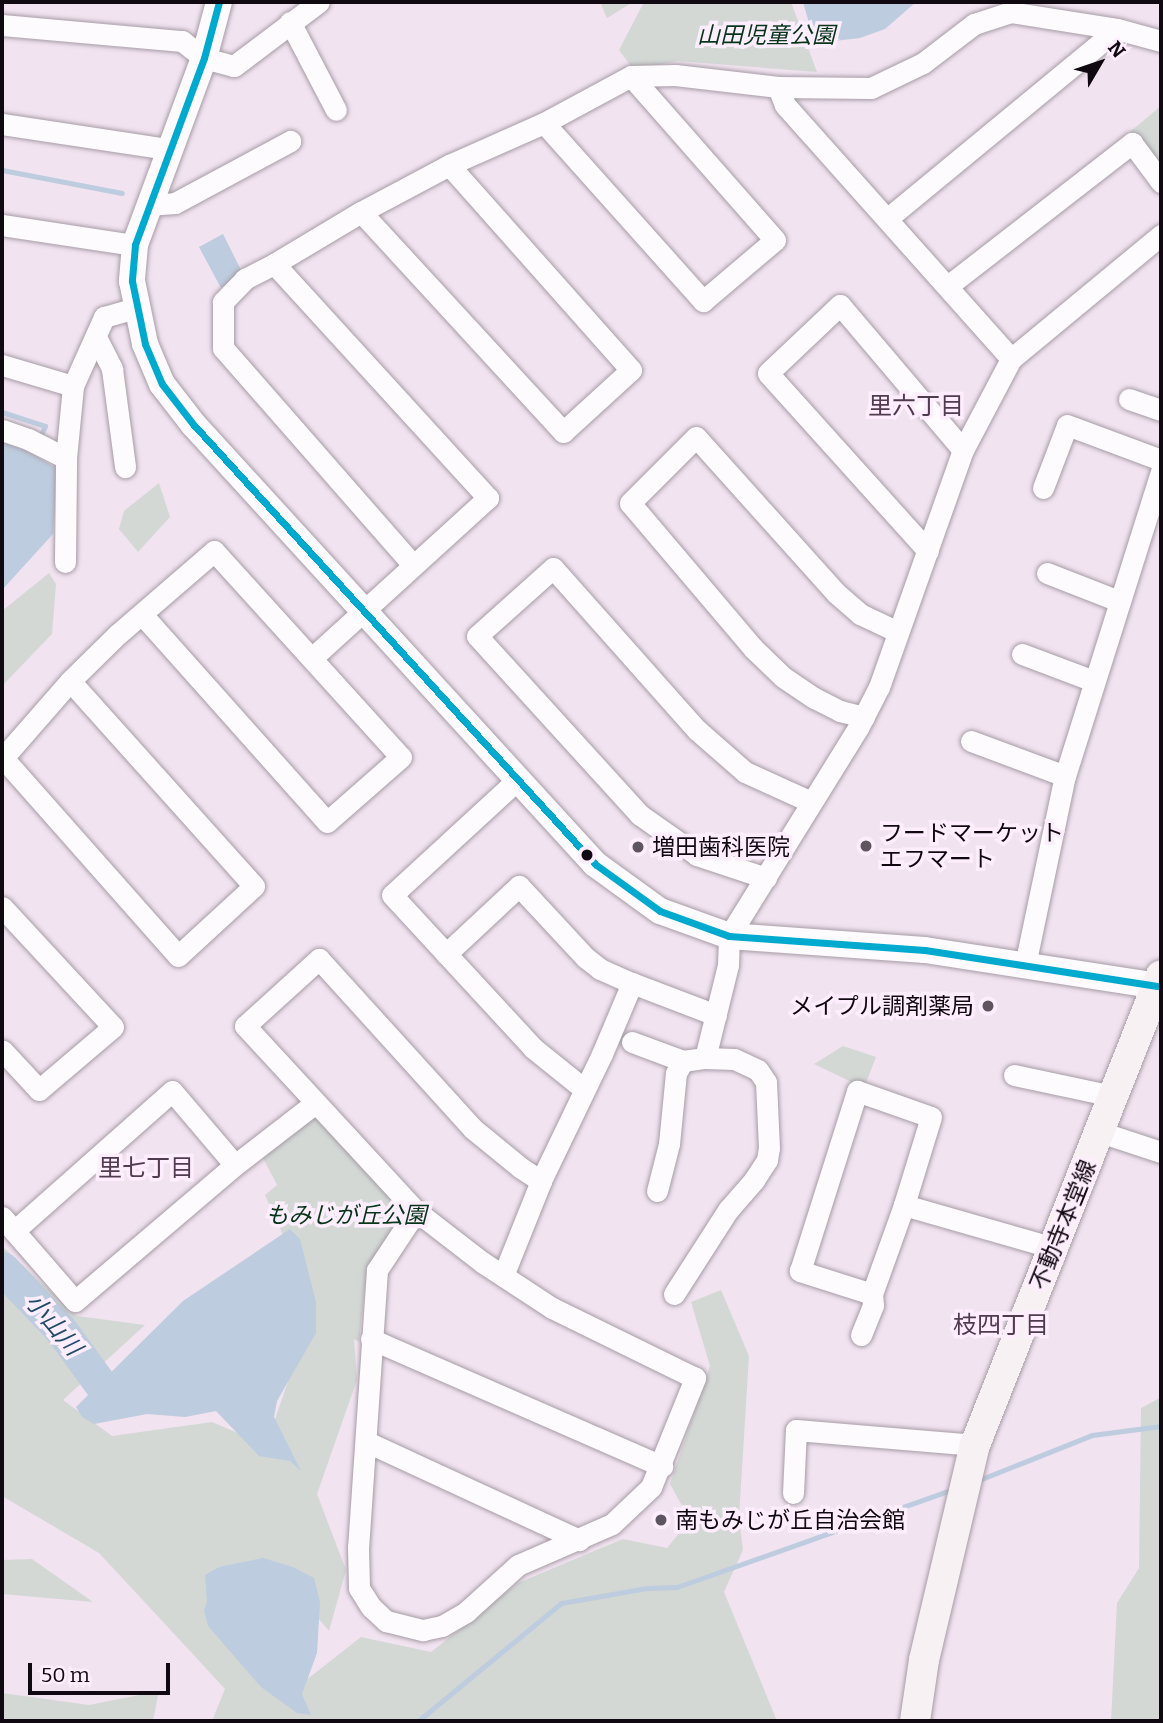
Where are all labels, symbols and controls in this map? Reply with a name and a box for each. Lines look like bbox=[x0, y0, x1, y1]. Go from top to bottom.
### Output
park label: 山田児童公園 bbox=[697, 21, 835, 49]
north arrow bbox=[1065, 28, 1135, 98]
text: N bbox=[1103, 37, 1130, 62]
district label: 里六丁目 bbox=[868, 393, 964, 421]
place label: フードマーケット エフマート bbox=[880, 819, 1064, 873]
place label: 増田歯科医院 bbox=[652, 833, 790, 861]
marker: フードマーケット エフマート bbox=[858, 838, 874, 854]
marker: 増田歯科医院 bbox=[630, 839, 646, 855]
unlabelled marker bbox=[580, 848, 594, 862]
place label: メイプル調剤薬局 bbox=[790, 992, 974, 1020]
marker: メイプル調剤薬局 bbox=[980, 998, 996, 1014]
district label: 里七丁目 bbox=[98, 1155, 194, 1183]
street label: 不動寺本堂線 bbox=[1024, 1156, 1102, 1294]
park label: もみじが丘公園 bbox=[266, 1201, 426, 1229]
water label: 小山川 bbox=[19, 1288, 87, 1362]
district label: 枝四丁目 bbox=[953, 1312, 1049, 1340]
place label: 南もみじが丘自治会館 bbox=[675, 1506, 905, 1534]
marker: 南もみじが丘自治会館 bbox=[653, 1512, 669, 1528]
scale bar bbox=[32, 1650, 173, 1694]
text: 50 m bbox=[41, 1662, 90, 1688]

